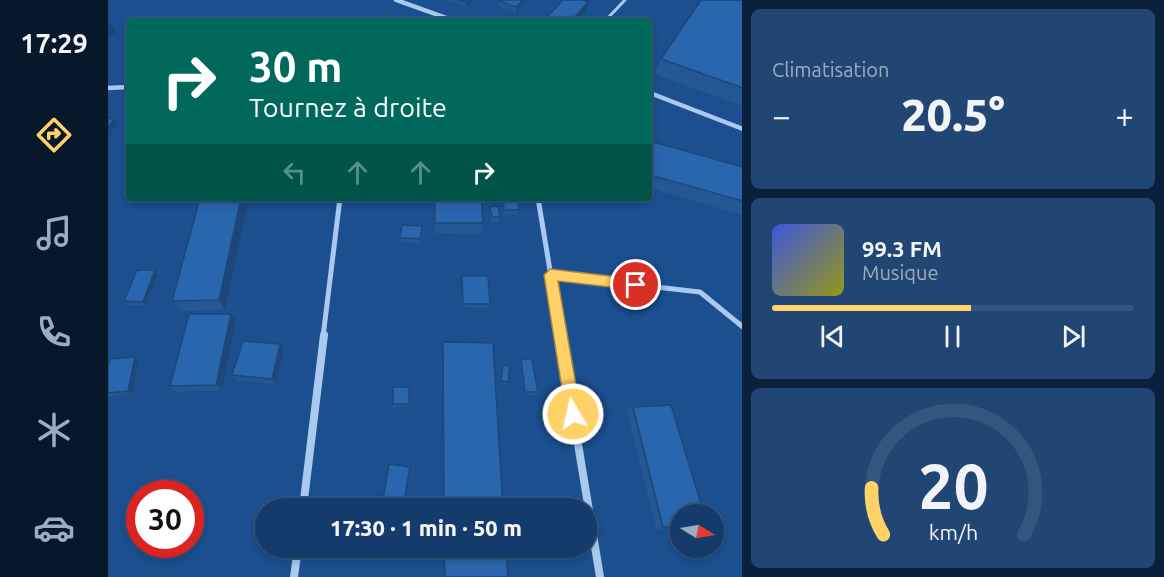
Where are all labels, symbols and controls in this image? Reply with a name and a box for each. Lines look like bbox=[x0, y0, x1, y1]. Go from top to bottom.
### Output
text: 17:29 bbox=[20, 28, 88, 58]
icon: right bbox=[150, 42, 228, 120]
text: 30 m bbox=[249, 43, 343, 90]
text: Climatisation bbox=[772, 58, 889, 81]
text: 20.5° bbox=[901, 89, 1005, 140]
text: Tournez à droite bbox=[249, 92, 447, 122]
text: − bbox=[772, 97, 791, 134]
text: + bbox=[1115, 97, 1134, 134]
icon: directions bbox=[33, 114, 75, 156]
icon: left bbox=[278, 156, 311, 189]
icon: ahead bbox=[341, 156, 374, 189]
icon: ahead bbox=[404, 156, 437, 189]
icon: right bbox=[467, 156, 500, 189]
icon: music bbox=[33, 212, 75, 254]
text: 99.3 FM bbox=[862, 236, 942, 261]
pin bbox=[610, 259, 661, 310]
text: Musique bbox=[862, 261, 939, 284]
icon: arrive bbox=[619, 268, 652, 301]
icon: phone bbox=[33, 311, 75, 353]
icon: previous bbox=[816, 320, 849, 353]
icon: pause bbox=[936, 320, 969, 353]
icon: next bbox=[1057, 320, 1090, 353]
position arrow bbox=[541, 382, 605, 446]
icon: climate bbox=[33, 409, 75, 451]
text: 20 bbox=[918, 451, 988, 521]
speed limit sign: 30 bbox=[126, 480, 204, 558]
north arrow bbox=[670, 504, 724, 558]
map controls bbox=[670, 504, 724, 558]
icon: car bbox=[33, 507, 75, 549]
text: 17:30 · 1 min · 50 m bbox=[330, 515, 522, 540]
text: km/h bbox=[928, 520, 978, 544]

